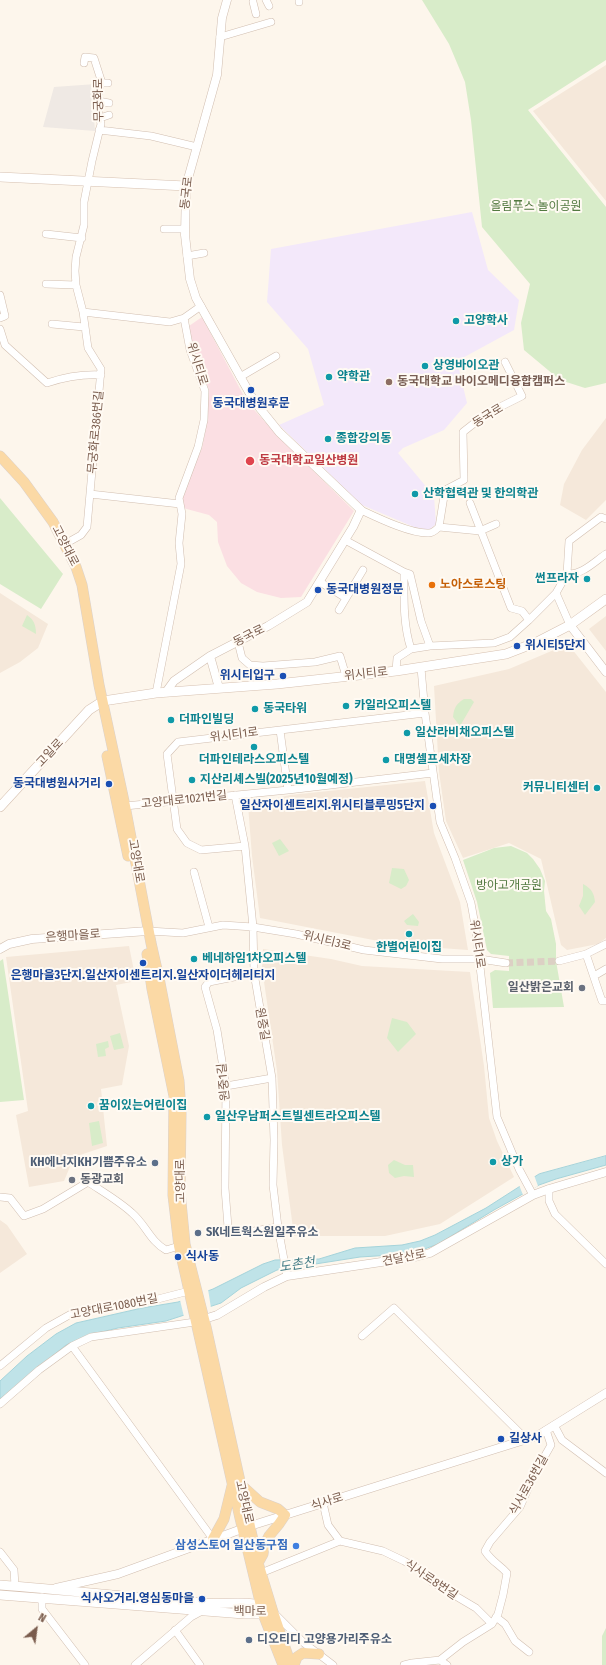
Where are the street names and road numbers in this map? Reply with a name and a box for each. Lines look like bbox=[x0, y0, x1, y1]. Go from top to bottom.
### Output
street label: 무궁화로 bbox=[91, 78, 107, 122]
street label: 동국로 bbox=[178, 176, 196, 210]
street label: 위시티로 bbox=[184, 341, 210, 387]
street label: 무궁화로386번길 bbox=[85, 390, 107, 474]
street label: 동국로 bbox=[470, 401, 506, 431]
street label: 고양대로 bbox=[49, 523, 81, 569]
street label: 동국로 bbox=[231, 622, 267, 650]
street label: 위시티로 bbox=[343, 665, 389, 683]
street label: 위시티1로 bbox=[209, 725, 259, 745]
street label: 고일로 bbox=[33, 736, 67, 770]
street label: 고양대로1021번길 bbox=[140, 788, 228, 812]
street label: 고양대로 bbox=[125, 838, 147, 884]
street label: 위시티1로 bbox=[466, 919, 488, 969]
street label: 은행마을로 bbox=[45, 927, 101, 945]
street label: 위시티3로 bbox=[301, 928, 353, 954]
street label: 원중길 bbox=[252, 1006, 272, 1042]
street label: 원중1길 bbox=[215, 1062, 233, 1102]
street label: 고양대로 bbox=[173, 1159, 189, 1203]
street label: 견달산로 bbox=[381, 1247, 427, 1269]
street label: 고양대로1080번길 bbox=[69, 1291, 159, 1323]
street label: 식사로36번길 bbox=[507, 1452, 551, 1518]
street label: 고양대로 bbox=[232, 1479, 256, 1525]
street label: 식사로 bbox=[309, 1490, 345, 1514]
street label: 식사로8번길 bbox=[402, 1557, 460, 1603]
street label: 백마로 bbox=[233, 1605, 267, 1619]

